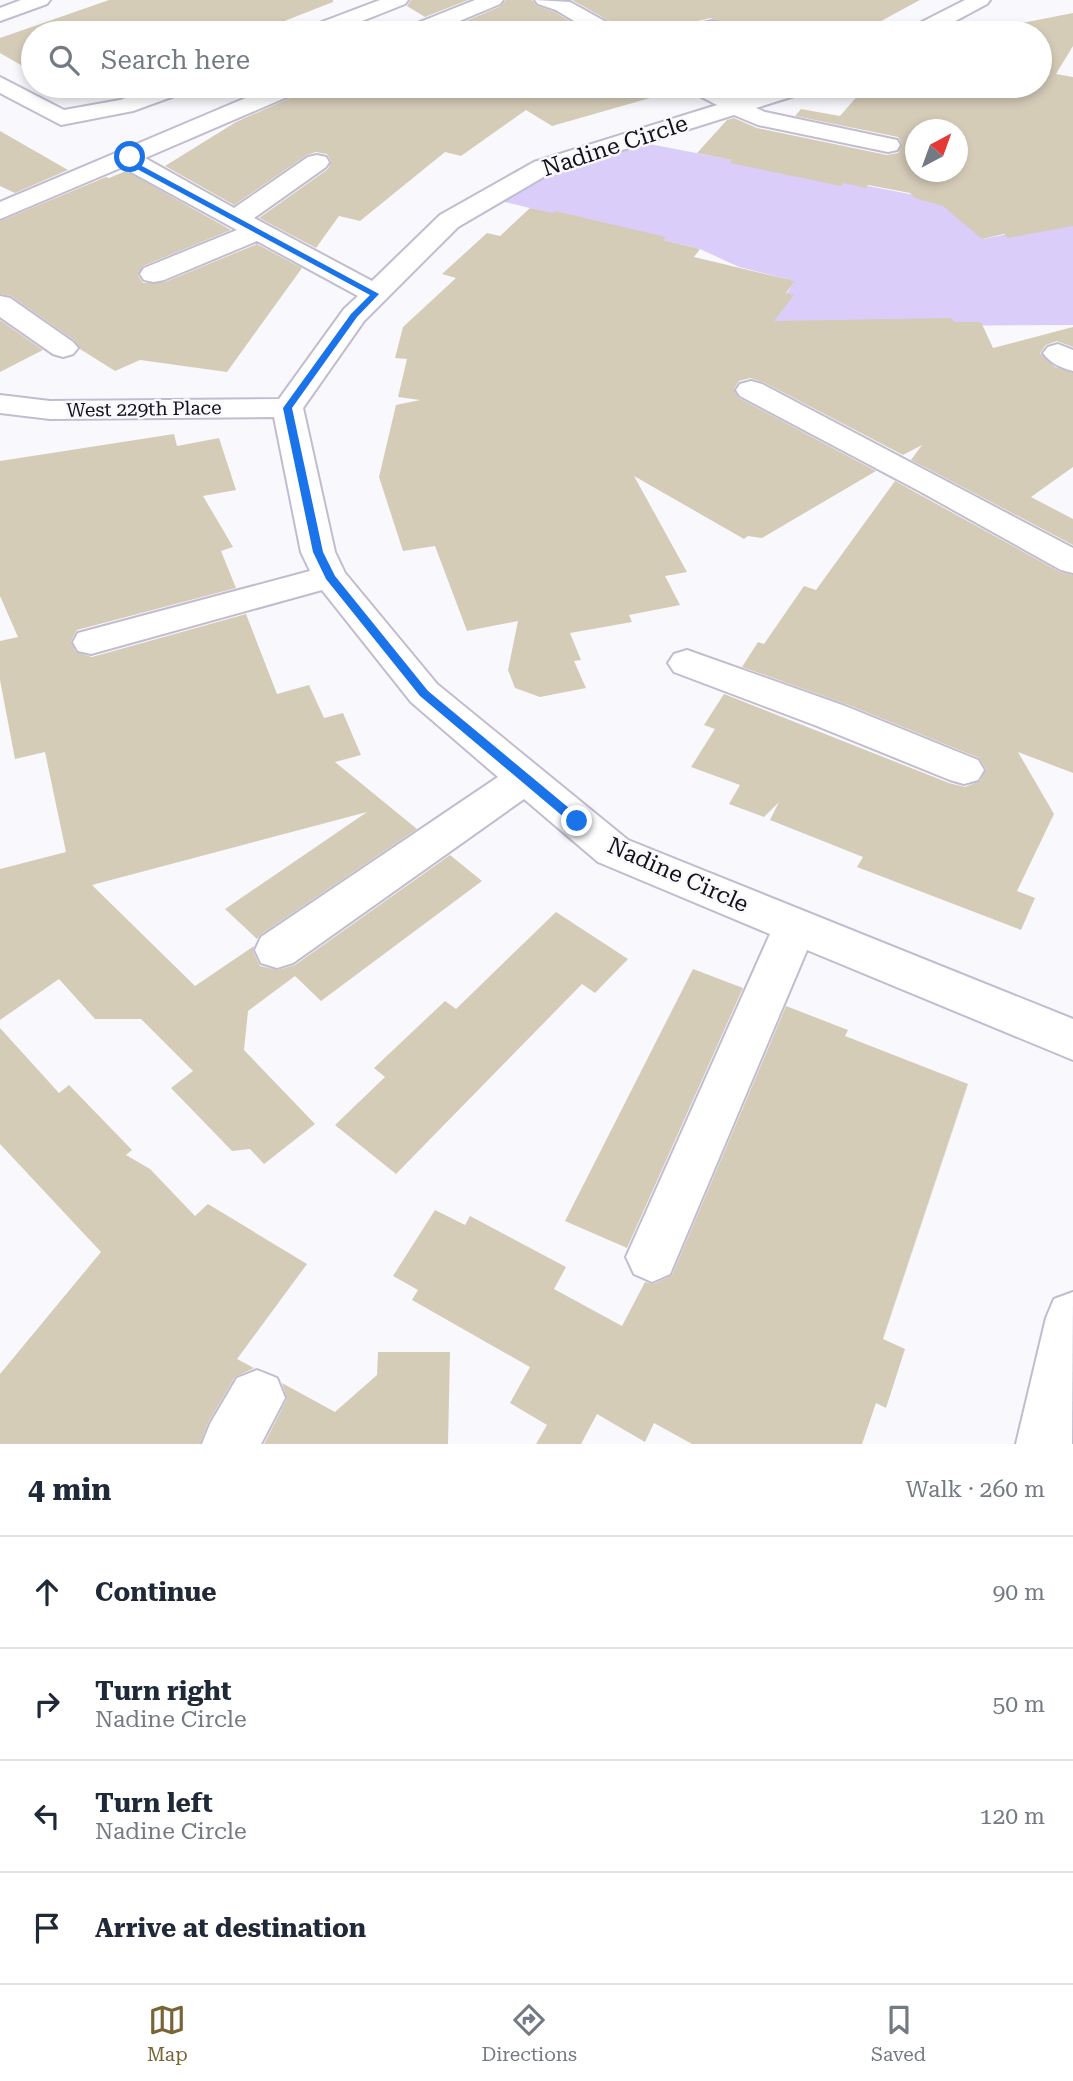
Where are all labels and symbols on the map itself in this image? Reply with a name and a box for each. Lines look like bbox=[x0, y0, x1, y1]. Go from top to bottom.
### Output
street label: Nadine Circle bbox=[539, 110, 691, 182]
north arrow bbox=[905, 119, 968, 182]
route start bbox=[114, 141, 145, 172]
street label: West 229th Place bbox=[66, 396, 222, 422]
route end bbox=[561, 805, 592, 836]
street label: Nadine Circle bbox=[603, 832, 753, 918]

